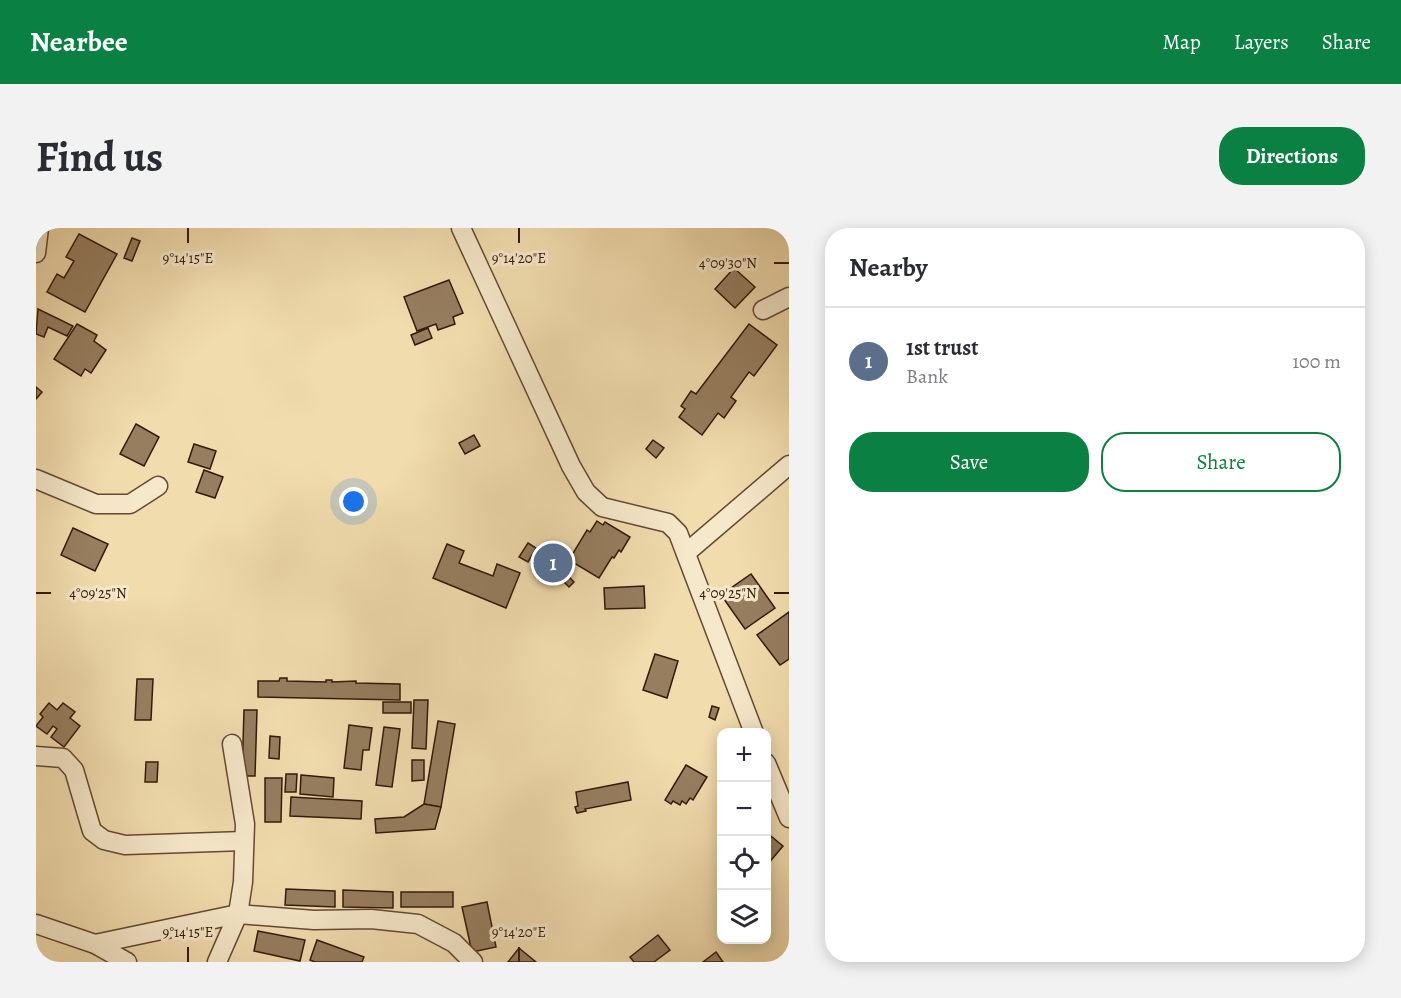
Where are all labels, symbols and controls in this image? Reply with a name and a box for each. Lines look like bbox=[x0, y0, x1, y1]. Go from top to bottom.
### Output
text: Nearbee bbox=[30, 23, 128, 61]
text: Map bbox=[1162, 28, 1201, 56]
text: Layers bbox=[1234, 28, 1289, 56]
text: Share bbox=[1322, 28, 1371, 56]
button: Directions bbox=[1219, 127, 1365, 185]
text: Find us bbox=[36, 128, 163, 185]
text: 9°14'15"E bbox=[163, 248, 213, 268]
text: 9°14'20"E bbox=[492, 248, 546, 268]
text: Nearby bbox=[849, 250, 928, 285]
text: 4°09'30"N bbox=[699, 253, 757, 273]
text: 1st trust bbox=[906, 333, 979, 363]
text: 1 bbox=[865, 348, 872, 375]
text: 100 m bbox=[1292, 348, 1341, 375]
text: Bank bbox=[906, 363, 948, 390]
button: Save bbox=[849, 432, 1089, 492]
button: Share bbox=[1101, 432, 1341, 492]
your location bbox=[339, 487, 368, 516]
pin: 1 bbox=[534, 540, 572, 586]
text: 4°09'25"N bbox=[69, 583, 127, 603]
text: 4°09'25"N bbox=[699, 583, 757, 603]
map controls bbox=[717, 728, 771, 944]
button: + bbox=[717, 728, 771, 782]
button: − bbox=[717, 782, 771, 836]
button: locate bbox=[717, 836, 771, 890]
button: layers bbox=[717, 890, 771, 944]
text: 9°14'15"E bbox=[163, 922, 213, 942]
text: 9°14'20"E bbox=[492, 922, 546, 942]

